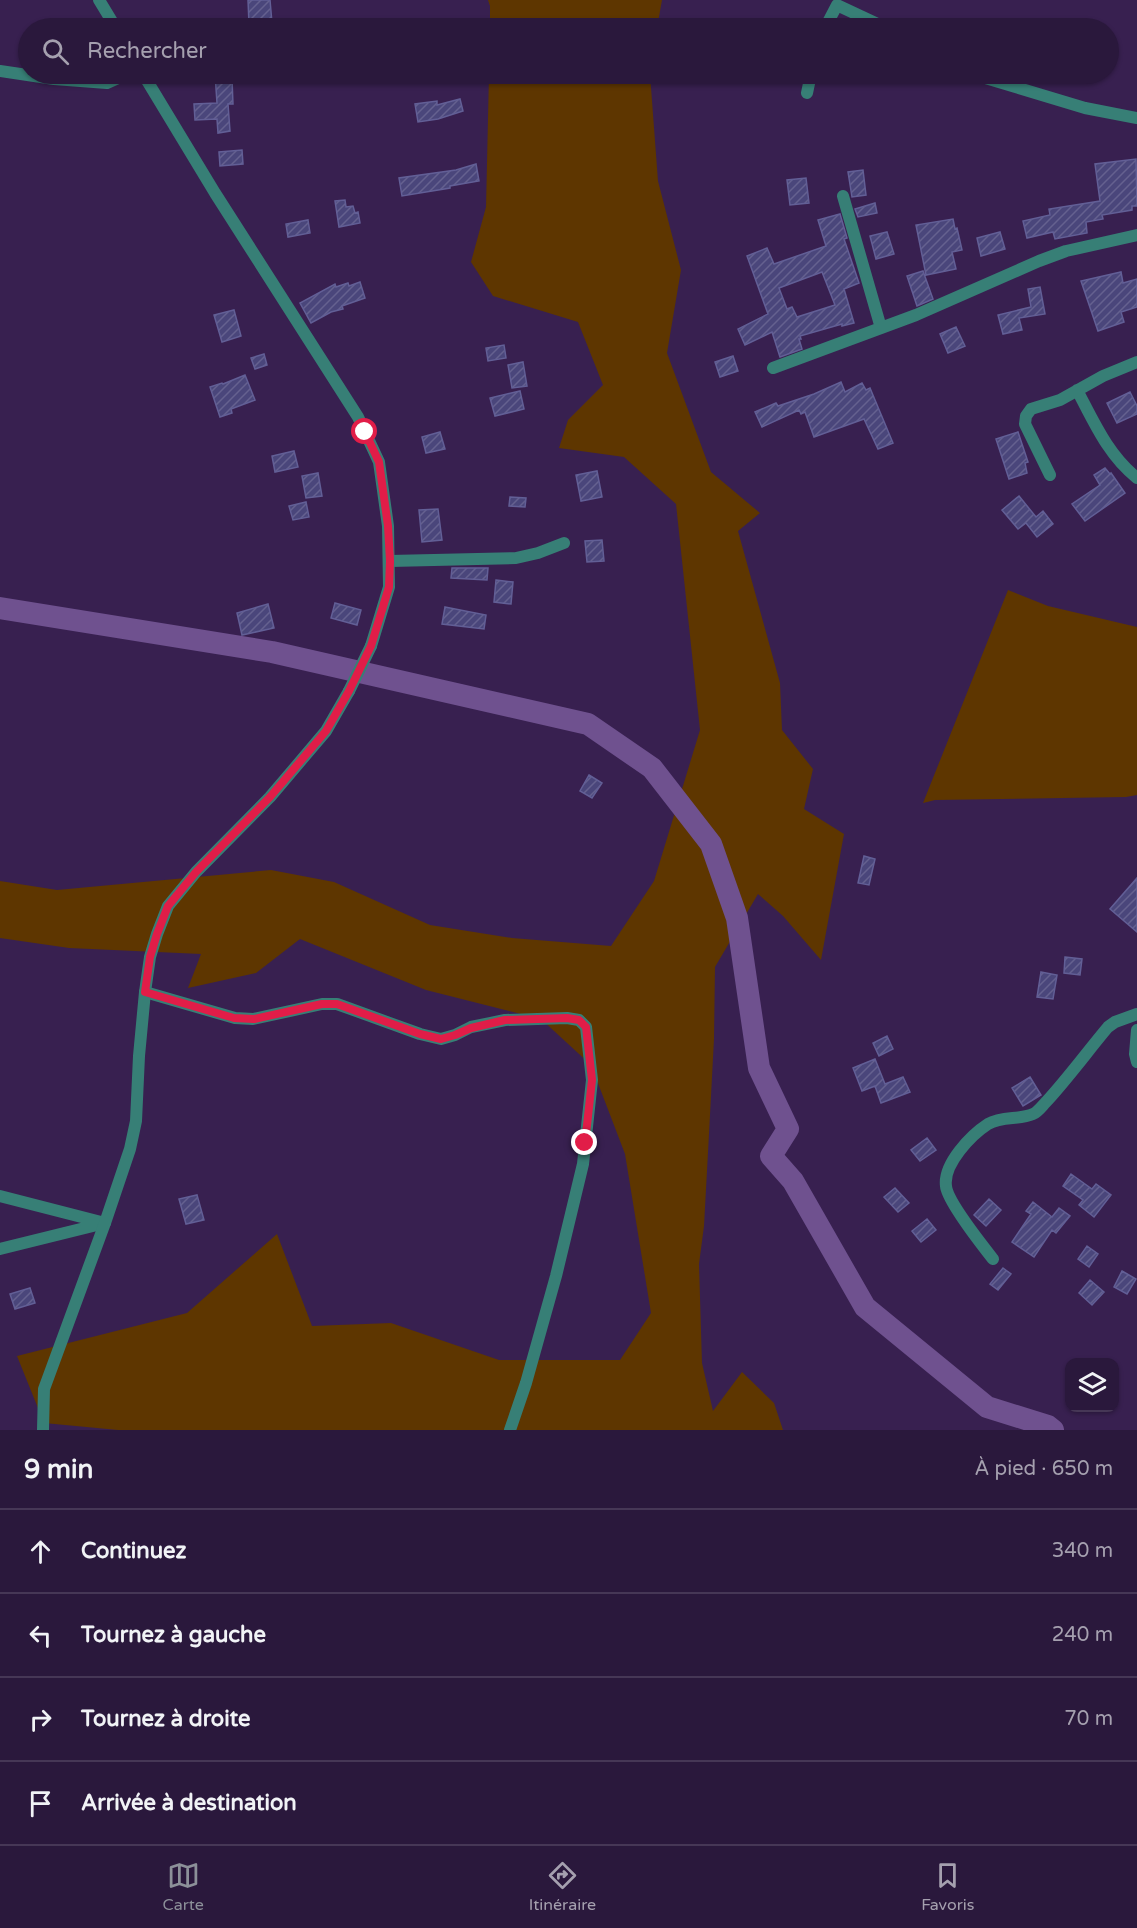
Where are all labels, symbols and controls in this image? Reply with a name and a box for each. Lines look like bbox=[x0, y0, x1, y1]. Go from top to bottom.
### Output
search box bbox=[18, 18, 1119, 84]
icon: search bbox=[39, 35, 72, 68]
text: Rechercher bbox=[87, 38, 207, 64]
route start bbox=[351, 418, 377, 444]
route end bbox=[571, 1129, 597, 1155]
map controls bbox=[1065, 1358, 1119, 1412]
button: layers bbox=[1065, 1358, 1119, 1412]
text: 9 min bbox=[24, 1454, 93, 1485]
text: À pied · 650 m bbox=[975, 1457, 1113, 1481]
icon: ahead bbox=[24, 1535, 57, 1568]
text: Continuez bbox=[81, 1538, 186, 1564]
text: 340 m bbox=[1052, 1539, 1113, 1563]
icon: left bbox=[24, 1619, 57, 1652]
text: Tournez à gauche bbox=[81, 1622, 266, 1648]
text: 240 m bbox=[1052, 1623, 1113, 1647]
icon: right bbox=[24, 1703, 57, 1736]
text: Tournez à droite bbox=[81, 1706, 250, 1732]
text: 70 m bbox=[1064, 1707, 1113, 1731]
icon: arrive bbox=[24, 1787, 57, 1820]
text: Arrivée à destination bbox=[81, 1790, 297, 1816]
tab: Carte bbox=[163, 1859, 204, 1915]
tab: Itinéraire bbox=[529, 1859, 596, 1915]
tab: Favoris bbox=[921, 1859, 974, 1915]

